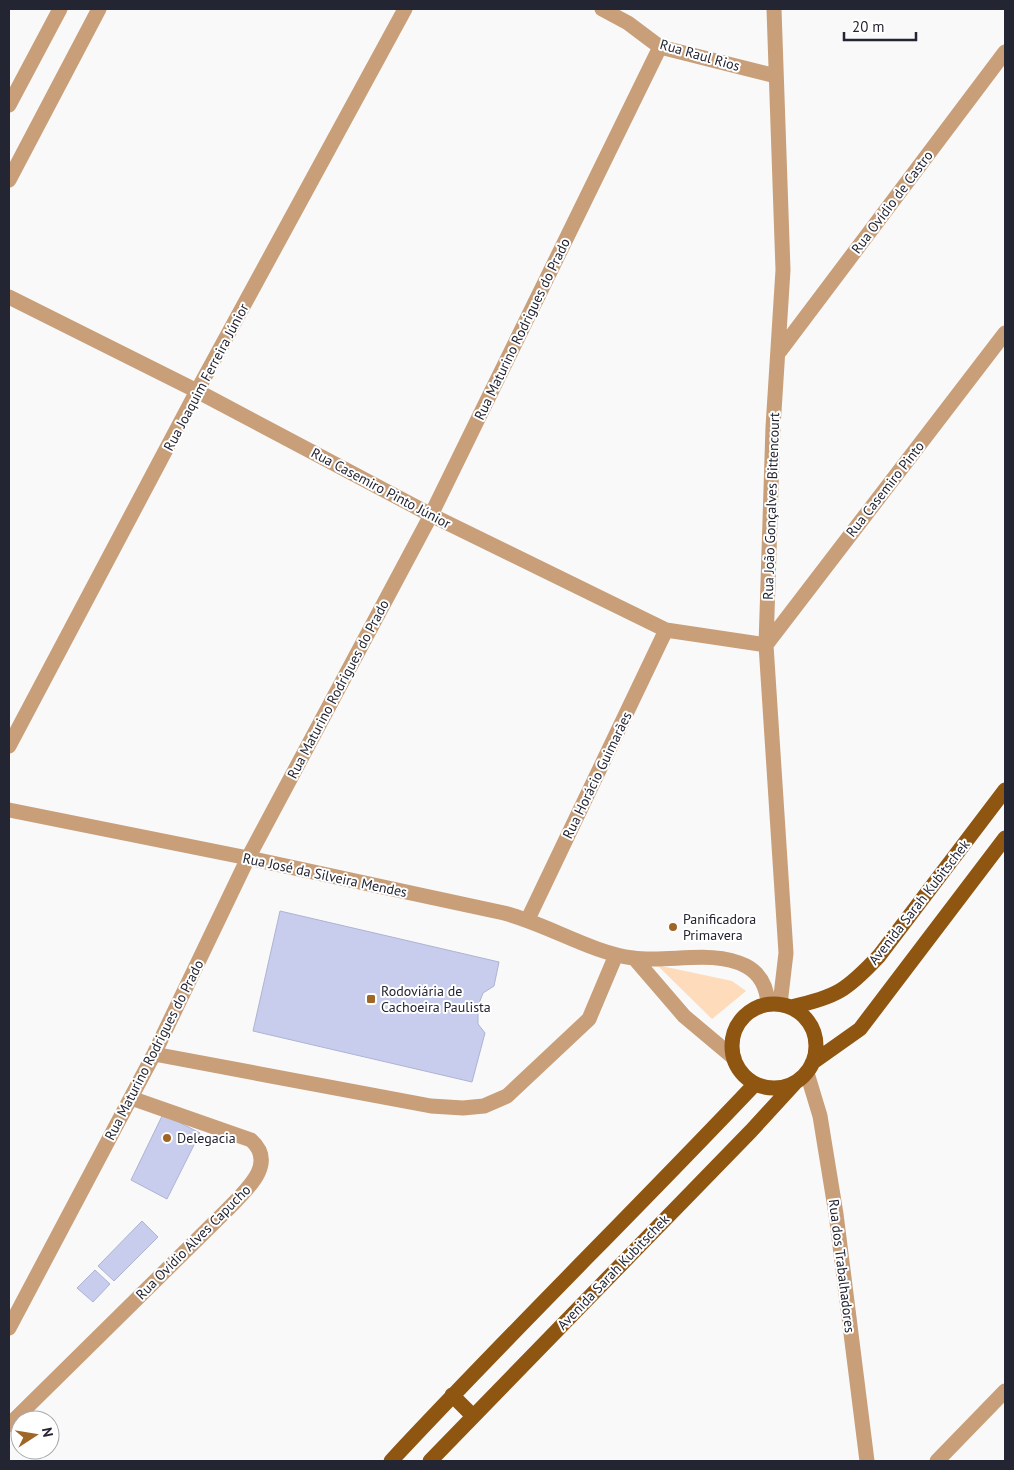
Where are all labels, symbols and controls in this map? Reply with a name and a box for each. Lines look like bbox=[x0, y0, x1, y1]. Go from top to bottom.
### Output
scale bar bbox=[844, 10, 916, 42]
text: 20 m bbox=[852, 17, 885, 36]
street label: Rua Raul Rios bbox=[658, 35, 742, 75]
street label: Rua Ovídio de Castro bbox=[847, 147, 937, 257]
street label: Rua Maturino Rodrigues do Prado bbox=[470, 235, 574, 423]
street label: Rua Joaquim Ferreira Júnior bbox=[159, 300, 253, 454]
street label: Rua João Gonçalves Bittencourt bbox=[759, 412, 783, 600]
street label: Rua Casemiro Pinto bbox=[842, 438, 928, 540]
street label: Rua Casemiro Pinto Júnior bbox=[308, 444, 454, 533]
street label: Rua Maturino Rodrigues do Prado bbox=[283, 596, 393, 782]
street label: Rua Horácio Guimarães bbox=[558, 708, 636, 842]
street label: Avenida Sarah Kubitschek bbox=[865, 836, 974, 968]
street label: Rua José da Silveira Mendes bbox=[241, 849, 409, 901]
place label: Panificadora Primavera bbox=[683, 910, 756, 944]
marker: Panificadora Primavera bbox=[667, 921, 679, 933]
street label: Rua Maturino Rodrigues do Prado bbox=[101, 957, 207, 1143]
place label: Rodoviária de Cachoeira Paulista bbox=[381, 982, 491, 1016]
marker: Rodoviária de Cachoeira Paulista bbox=[365, 993, 377, 1005]
place label: Delegacia bbox=[177, 1129, 236, 1147]
marker: Delegacia bbox=[161, 1132, 173, 1144]
street label: Rua Ovídio Alves Capucho bbox=[132, 1181, 254, 1303]
street label: Rua dos Trabalhadores bbox=[825, 1198, 859, 1334]
street label: Avenida Sarah Kubitschek bbox=[553, 1210, 673, 1334]
north arrow bbox=[10, 1410, 60, 1460]
text: N bbox=[38, 1426, 57, 1439]

